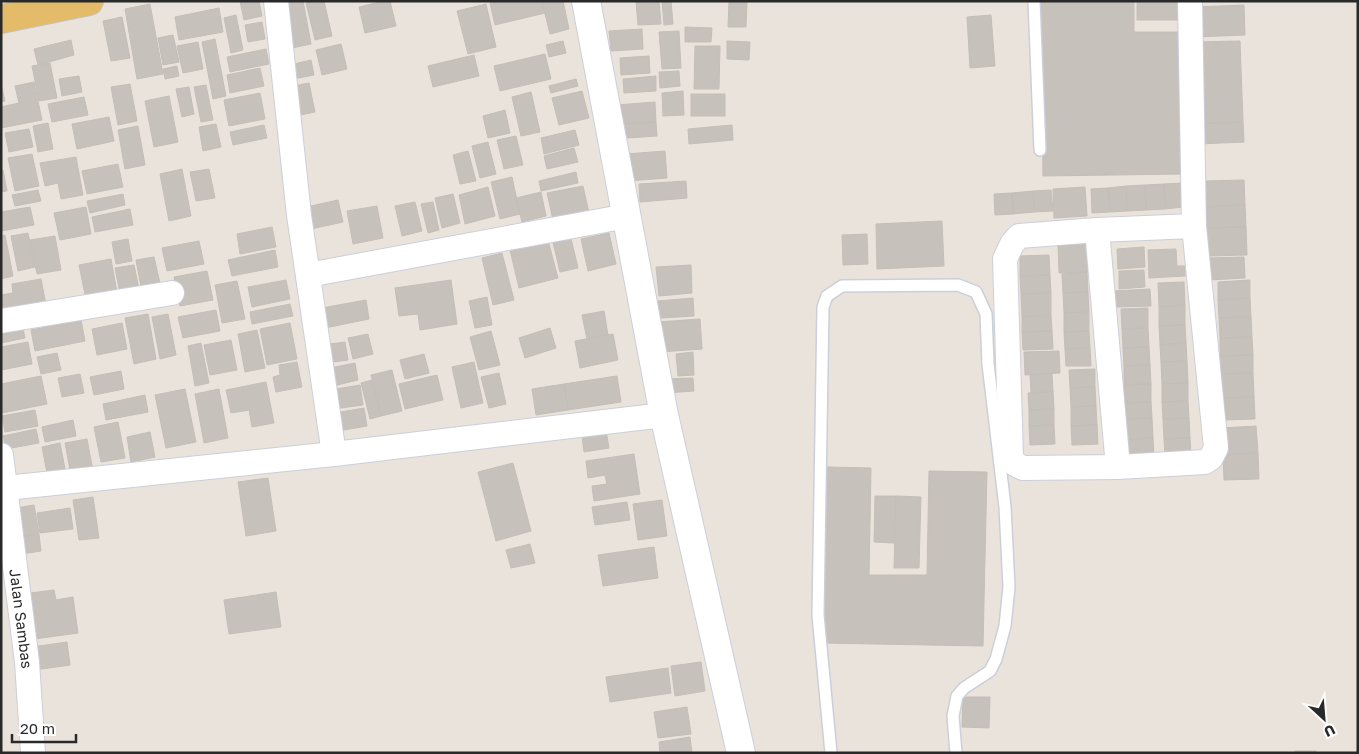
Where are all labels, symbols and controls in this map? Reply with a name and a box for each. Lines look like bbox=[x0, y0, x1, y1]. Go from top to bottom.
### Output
street label: Jalan Sambas bbox=[6, 568, 36, 669]
north arrow bbox=[1299, 694, 1349, 744]
scale bar bbox=[12, 712, 76, 744]
text: 20 m bbox=[20, 719, 55, 737]
text: U bbox=[1322, 721, 1338, 741]

